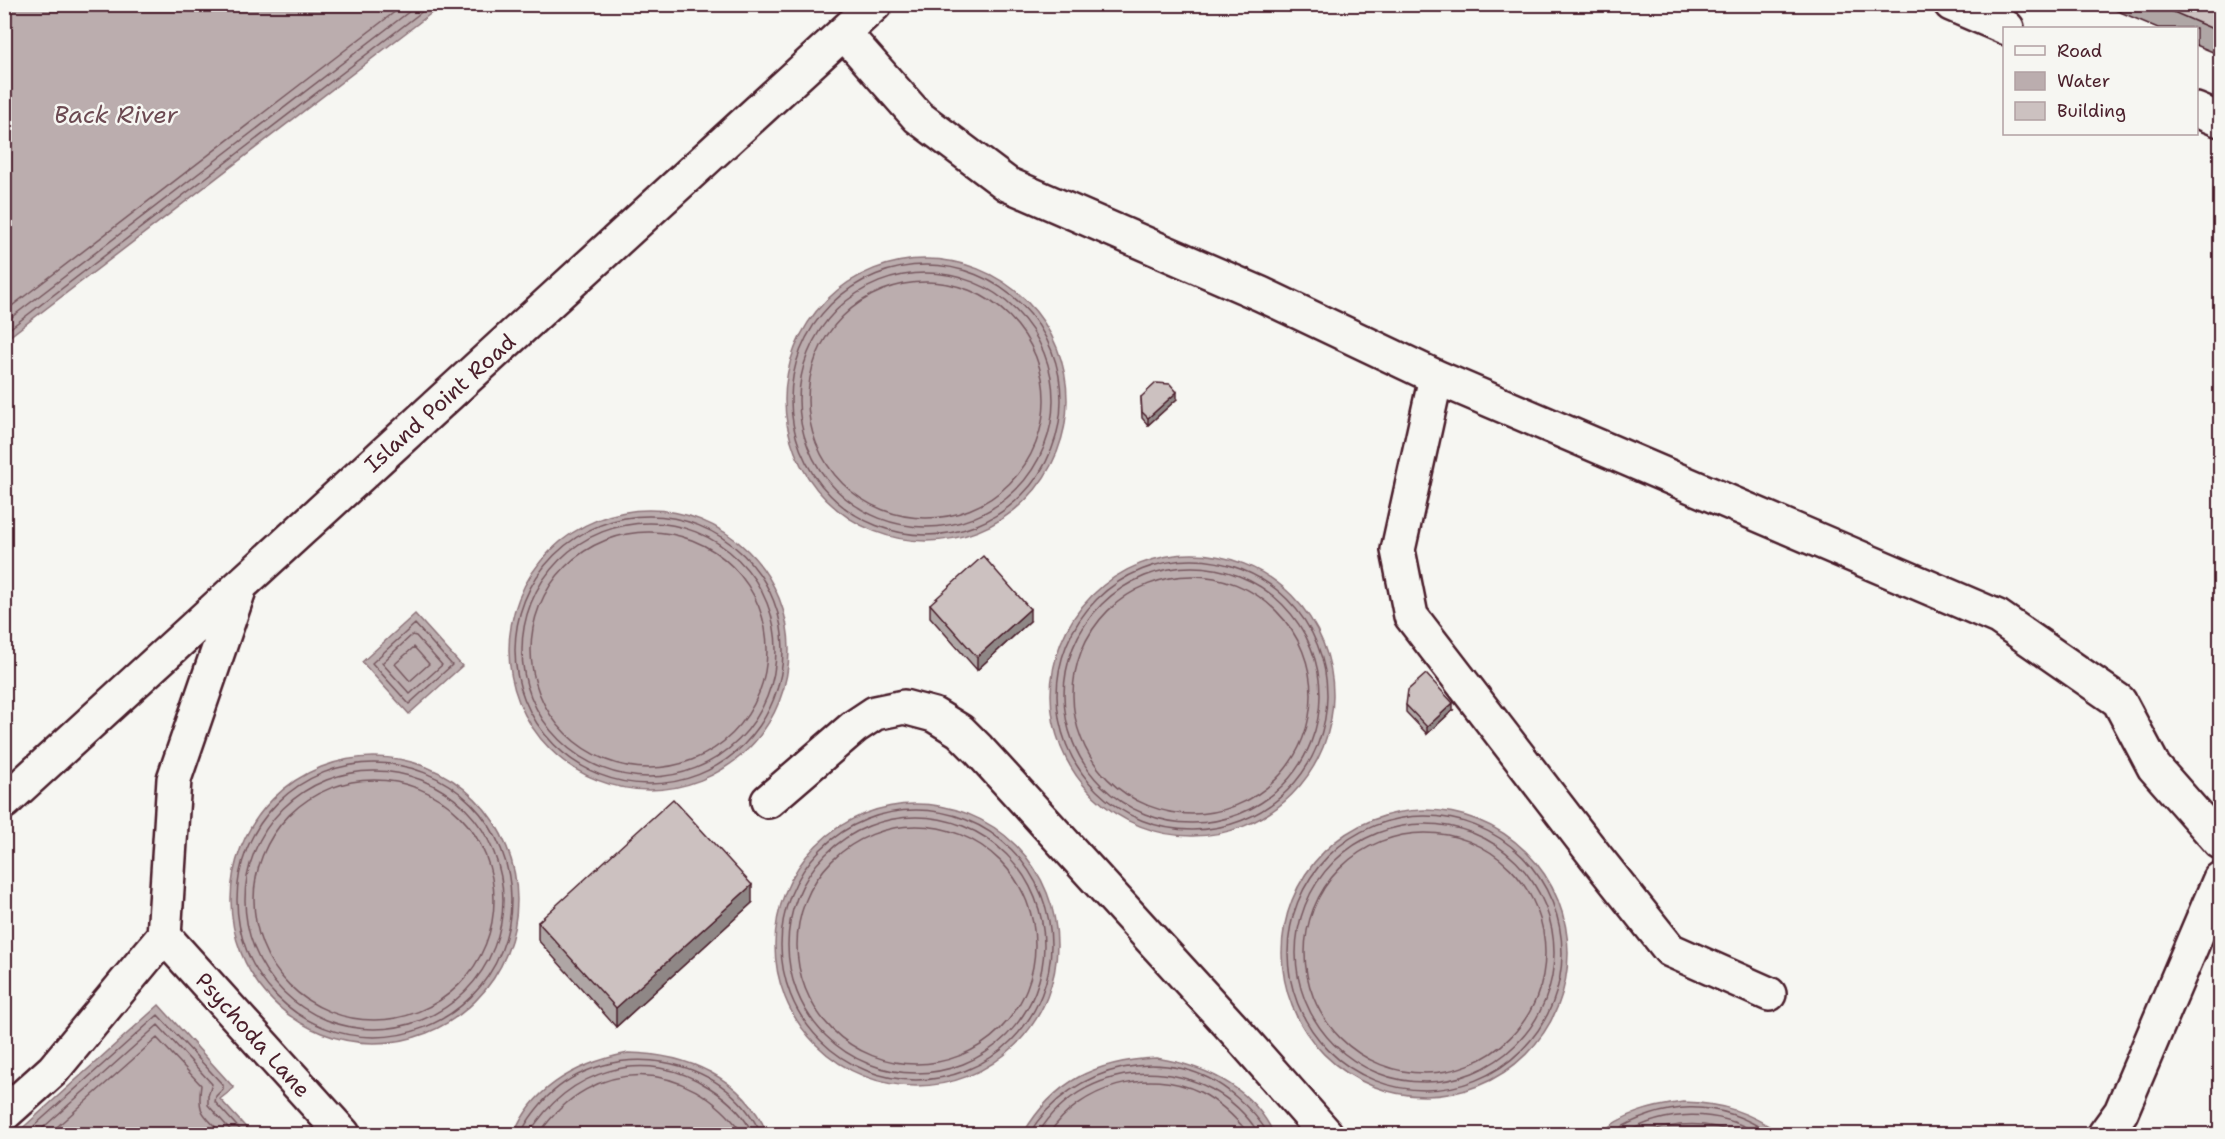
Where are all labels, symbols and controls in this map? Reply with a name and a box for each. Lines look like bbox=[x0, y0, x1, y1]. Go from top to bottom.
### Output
legend bbox=[2003, 27, 2198, 135]
text: Road bbox=[2057, 39, 2102, 63]
text: Water bbox=[2057, 69, 2110, 93]
water label: Back River bbox=[54, 99, 179, 131]
text: Building bbox=[2057, 99, 2126, 123]
street label: Island Point Road bbox=[358, 327, 522, 479]
street label: Psychoda Lane bbox=[189, 966, 317, 1104]

